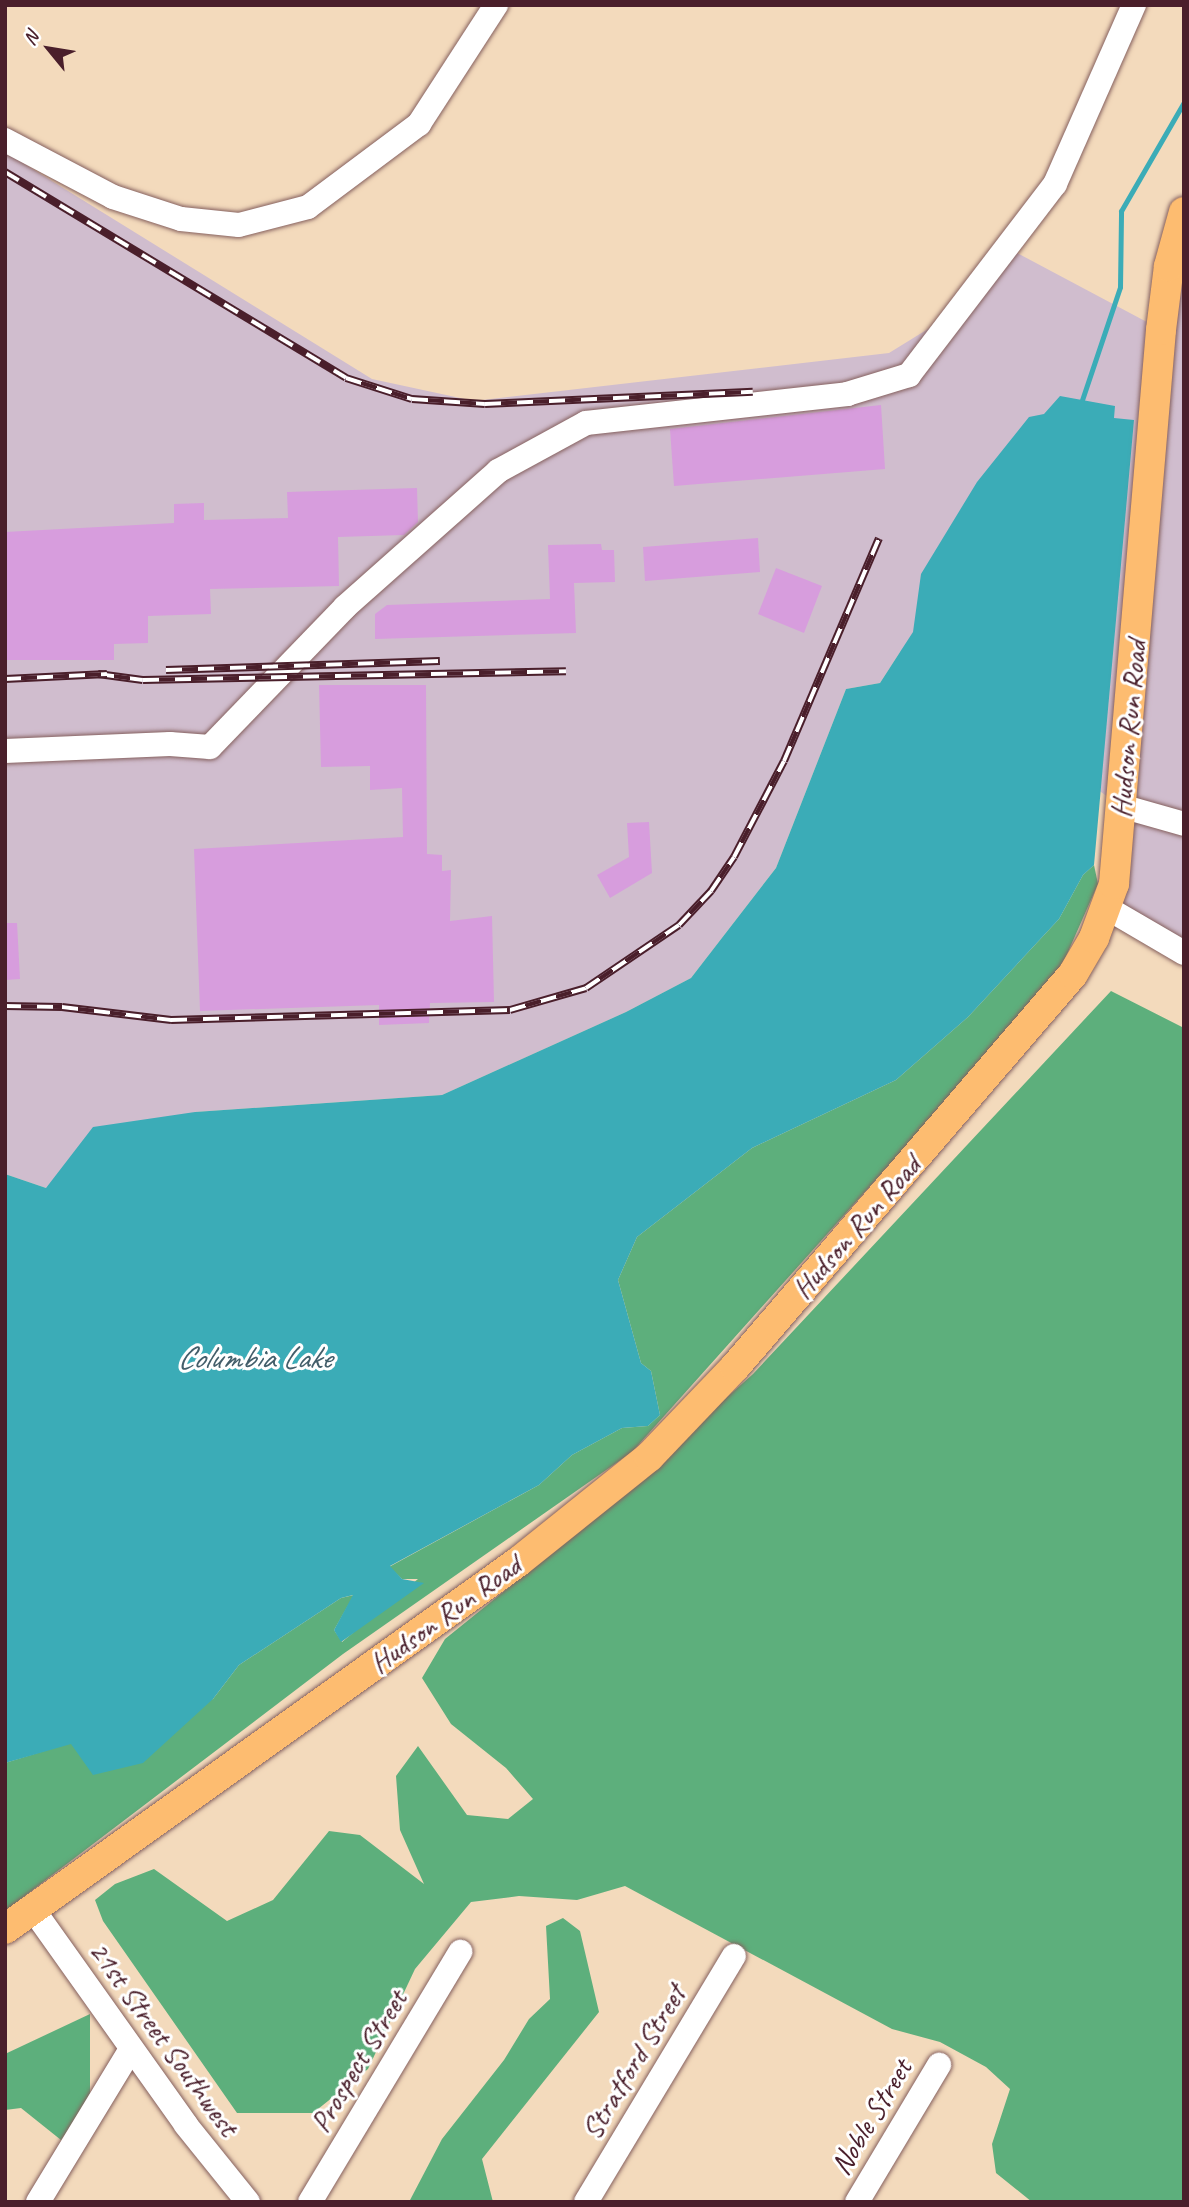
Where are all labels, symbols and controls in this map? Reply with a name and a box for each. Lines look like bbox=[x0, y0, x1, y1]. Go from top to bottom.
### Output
north arrow bbox=[14, 14, 84, 84]
text: N bbox=[17, 27, 44, 50]
street label: Hudson Run Road bbox=[1102, 638, 1154, 820]
street label: Hudson Run Road bbox=[784, 1148, 928, 1306]
water label: Columbia Lake bbox=[177, 1339, 331, 1377]
street label: Hudson Run Road bbox=[362, 1547, 528, 1681]
street label: 21st Street Southwest bbox=[81, 1934, 247, 2142]
street label: Stratford Street bbox=[573, 1978, 693, 2146]
street label: Prospect Street bbox=[301, 1983, 415, 2139]
street label: Noble Street bbox=[822, 2052, 920, 2182]

